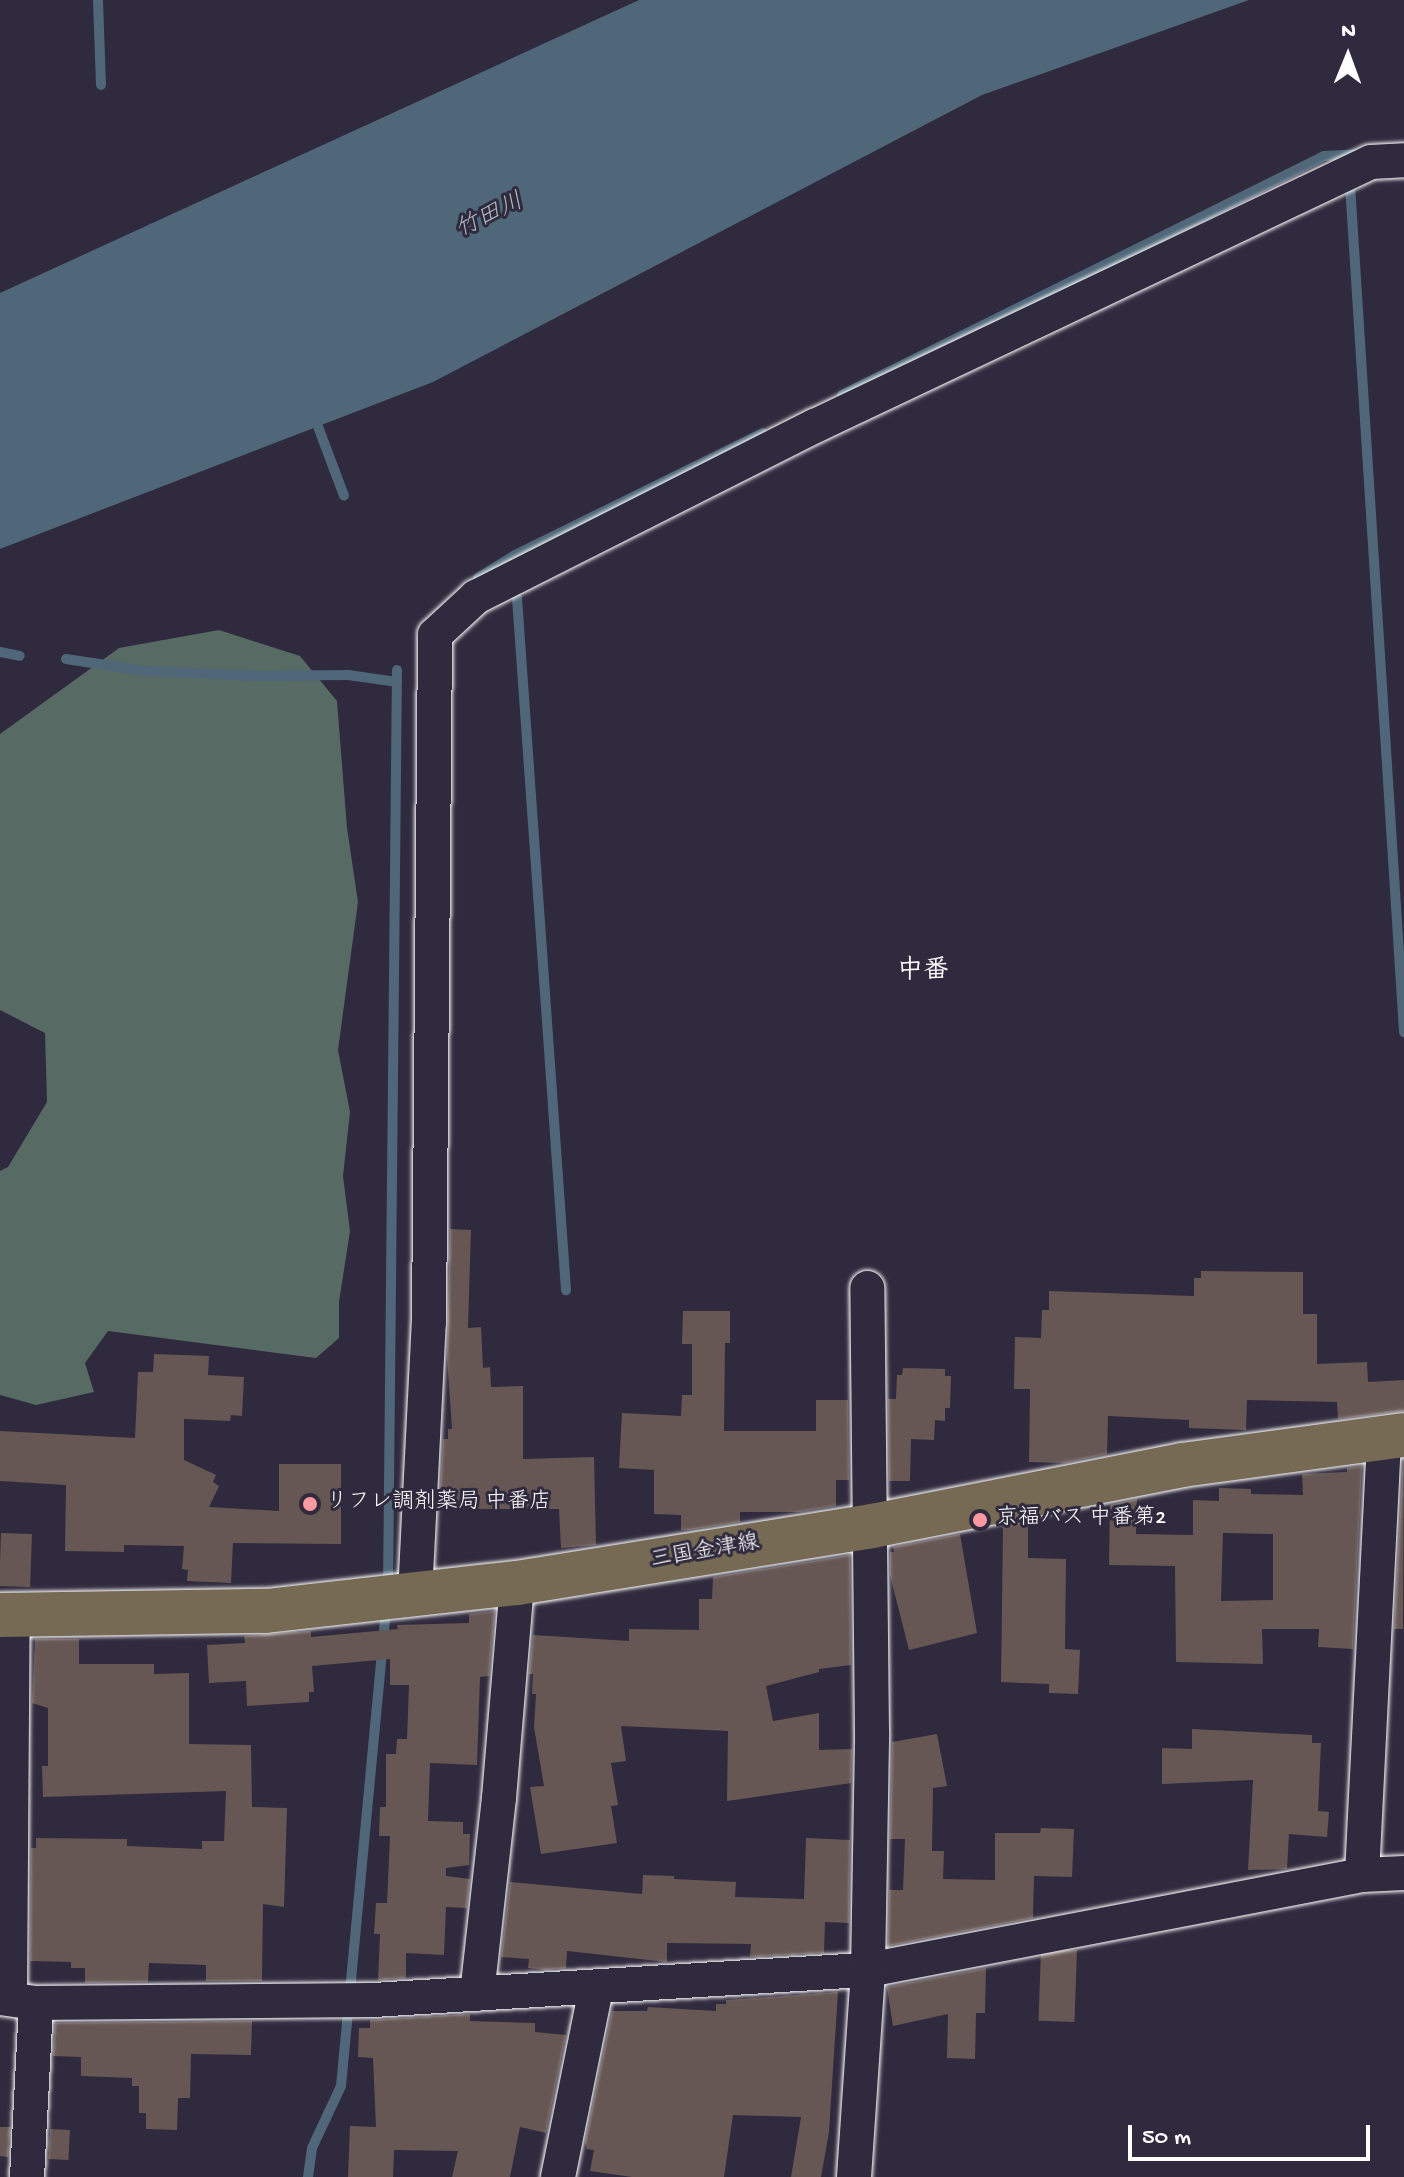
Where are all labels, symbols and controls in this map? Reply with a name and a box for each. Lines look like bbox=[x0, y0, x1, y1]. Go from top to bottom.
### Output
north arrow bbox=[1308, 16, 1388, 96]
text: N bbox=[1341, 19, 1356, 45]
water label: 竹田川 bbox=[451, 188, 529, 246]
district label: 中番 bbox=[897, 957, 949, 989]
place label: リフレ調剤薬局 中番店 bbox=[326, 1491, 551, 1517]
marker: リフレ調剤薬局 中番店 bbox=[301, 1495, 319, 1513]
place label: 京福バス 中番第2 bbox=[996, 1507, 1166, 1533]
marker: 京福バス 中番第2 bbox=[971, 1511, 989, 1529]
street label: 三国金津線 bbox=[649, 1530, 761, 1576]
scale bar bbox=[1132, 2109, 1374, 2159]
text: 50 m bbox=[1142, 2124, 1191, 2153]

